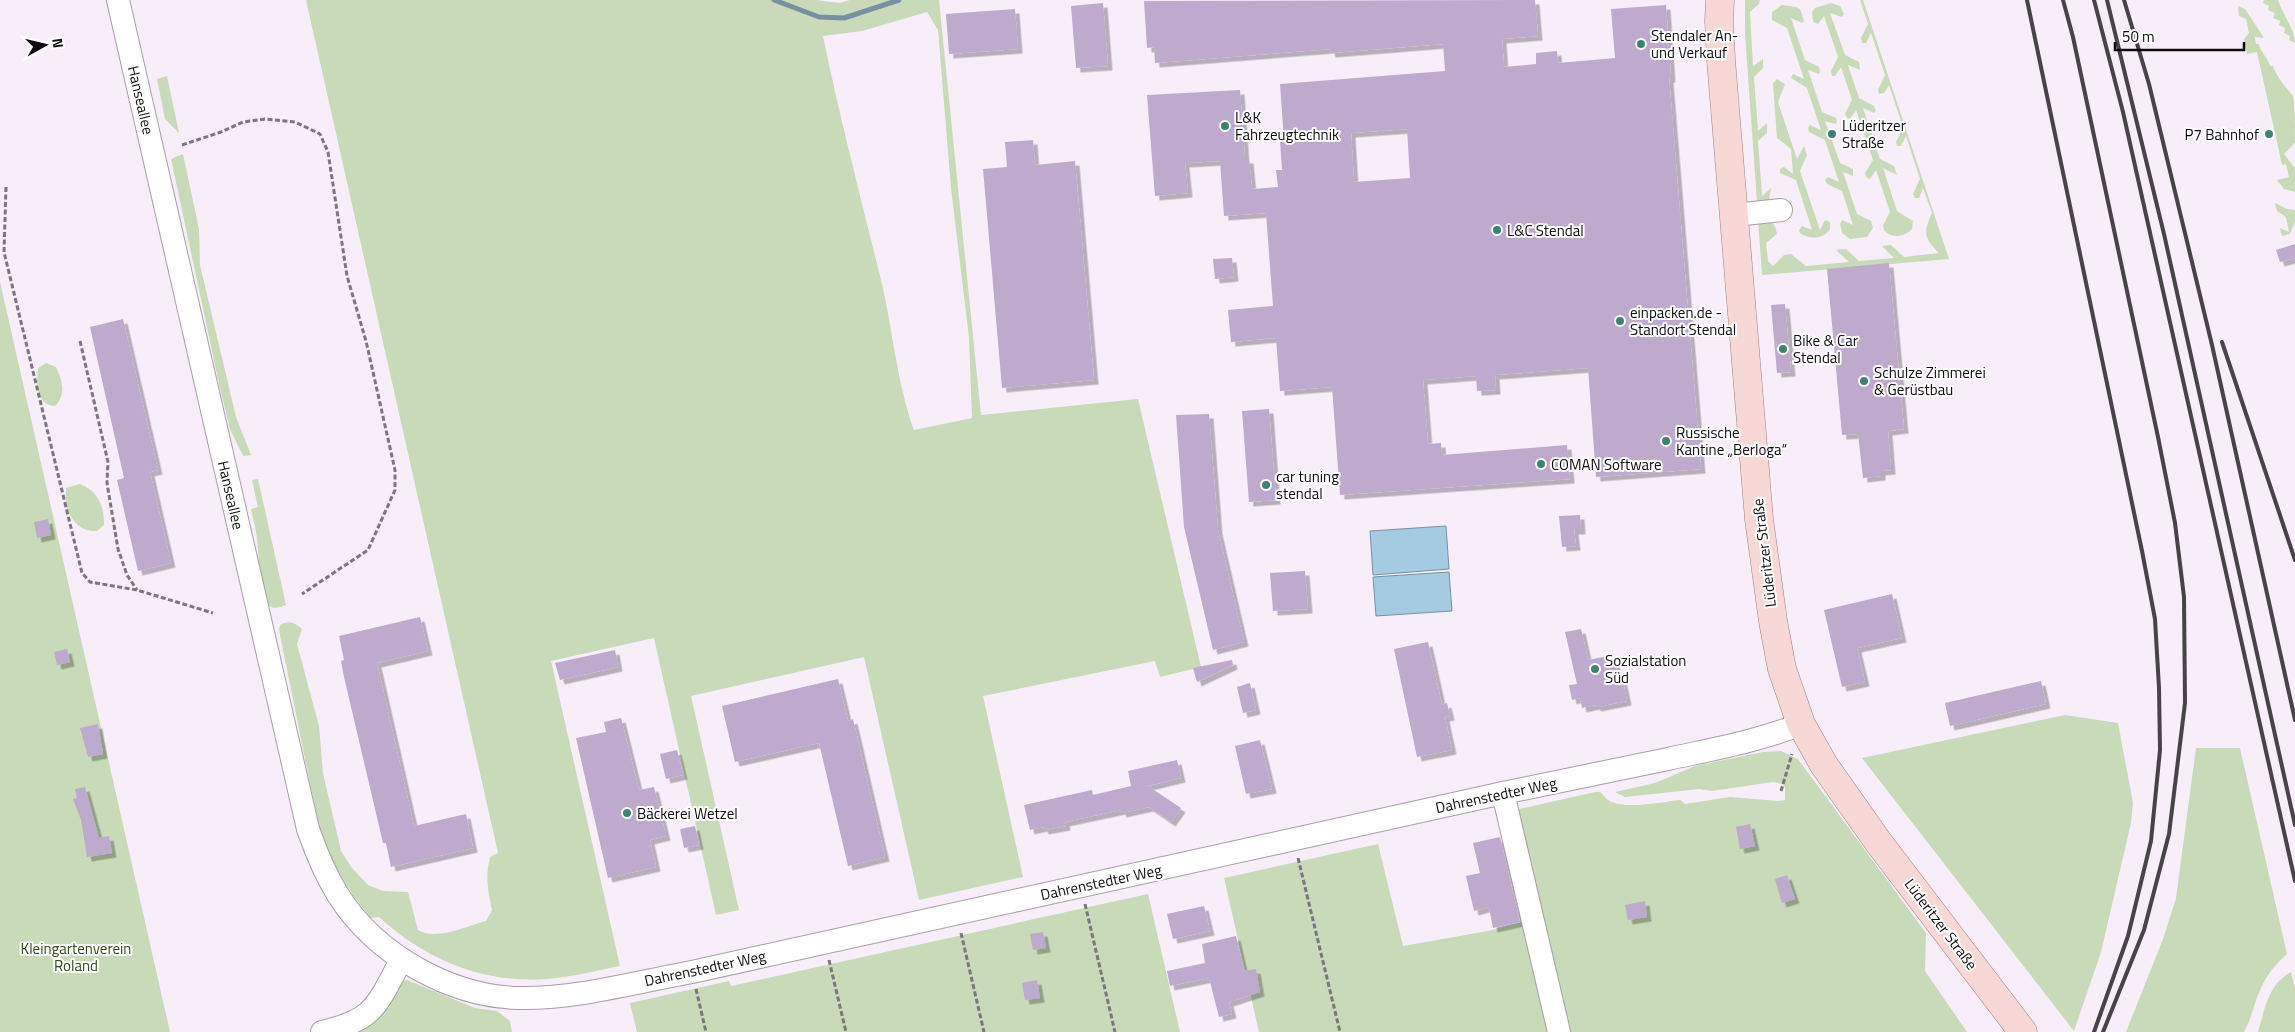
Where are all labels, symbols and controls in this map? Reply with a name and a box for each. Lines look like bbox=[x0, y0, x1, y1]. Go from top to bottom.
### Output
north arrow bbox=[20, 20, 70, 70]
scale bar bbox=[2115, 20, 2244, 52]
place label: Stendaler An- und Verkauf bbox=[1651, 24, 1738, 64]
text: 50 m bbox=[2122, 25, 2155, 48]
text: N bbox=[47, 37, 69, 49]
marker: Stendaler An- und Verkauf bbox=[1635, 38, 1647, 50]
street label: Hanseallee bbox=[122, 63, 160, 137]
place label: L&K Fahrzeugtechnik bbox=[1235, 106, 1339, 146]
place label: Lüderitzer Straße bbox=[1842, 114, 1906, 154]
marker: L&K Fahrzeugtechnik bbox=[1219, 120, 1231, 132]
place label: P7 Bahnhof bbox=[2185, 123, 2259, 146]
marker: Lüderitzer Straße bbox=[1826, 128, 1838, 140]
marker: P7 Bahnhof bbox=[2263, 128, 2275, 140]
place label: L&C Stendal bbox=[1507, 219, 1584, 242]
marker: L&C Stendal bbox=[1491, 224, 1503, 236]
place label: einpacken.de - Standort Stendal bbox=[1630, 301, 1736, 341]
marker: einpacken.de - Standort Stendal bbox=[1614, 315, 1626, 327]
place label: Bike & Car Stendal bbox=[1793, 329, 1858, 369]
marker: Bike & Car Stendal bbox=[1777, 343, 1789, 355]
place label: Schulze Zimmerei & Gerüstbau bbox=[1874, 361, 1986, 401]
marker: Schulze Zimmerei & Gerüstbau bbox=[1858, 375, 1870, 387]
place label: Russische Kantine „Berloga“ bbox=[1676, 421, 1787, 461]
marker: Russische Kantine „Berloga“ bbox=[1660, 435, 1672, 447]
place label: COMAN Software bbox=[1551, 453, 1662, 476]
street label: Hanseallee bbox=[212, 458, 250, 532]
marker: COMAN Software bbox=[1535, 458, 1547, 470]
place label: car tuning stendal bbox=[1276, 465, 1339, 505]
marker: car tuning stendal bbox=[1260, 479, 1272, 491]
street label: Lüderitzer Straße bbox=[1746, 497, 1782, 609]
place label: Sozialstation Süd bbox=[1605, 649, 1686, 689]
marker: Sozialstation Süd bbox=[1589, 663, 1601, 675]
street label: Dahrenstedter Weg bbox=[1433, 771, 1559, 819]
place label: Bäckerei Wetzel bbox=[637, 802, 738, 825]
marker: Bäckerei Wetzel bbox=[621, 807, 633, 819]
street label: Dahrenstedter Weg bbox=[1038, 858, 1164, 906]
street label: Lüderitzer Straße bbox=[1899, 873, 1983, 975]
park label: Kleingartenverein Roland bbox=[21, 937, 131, 977]
street label: Dahrenstedter Weg bbox=[642, 944, 768, 992]

